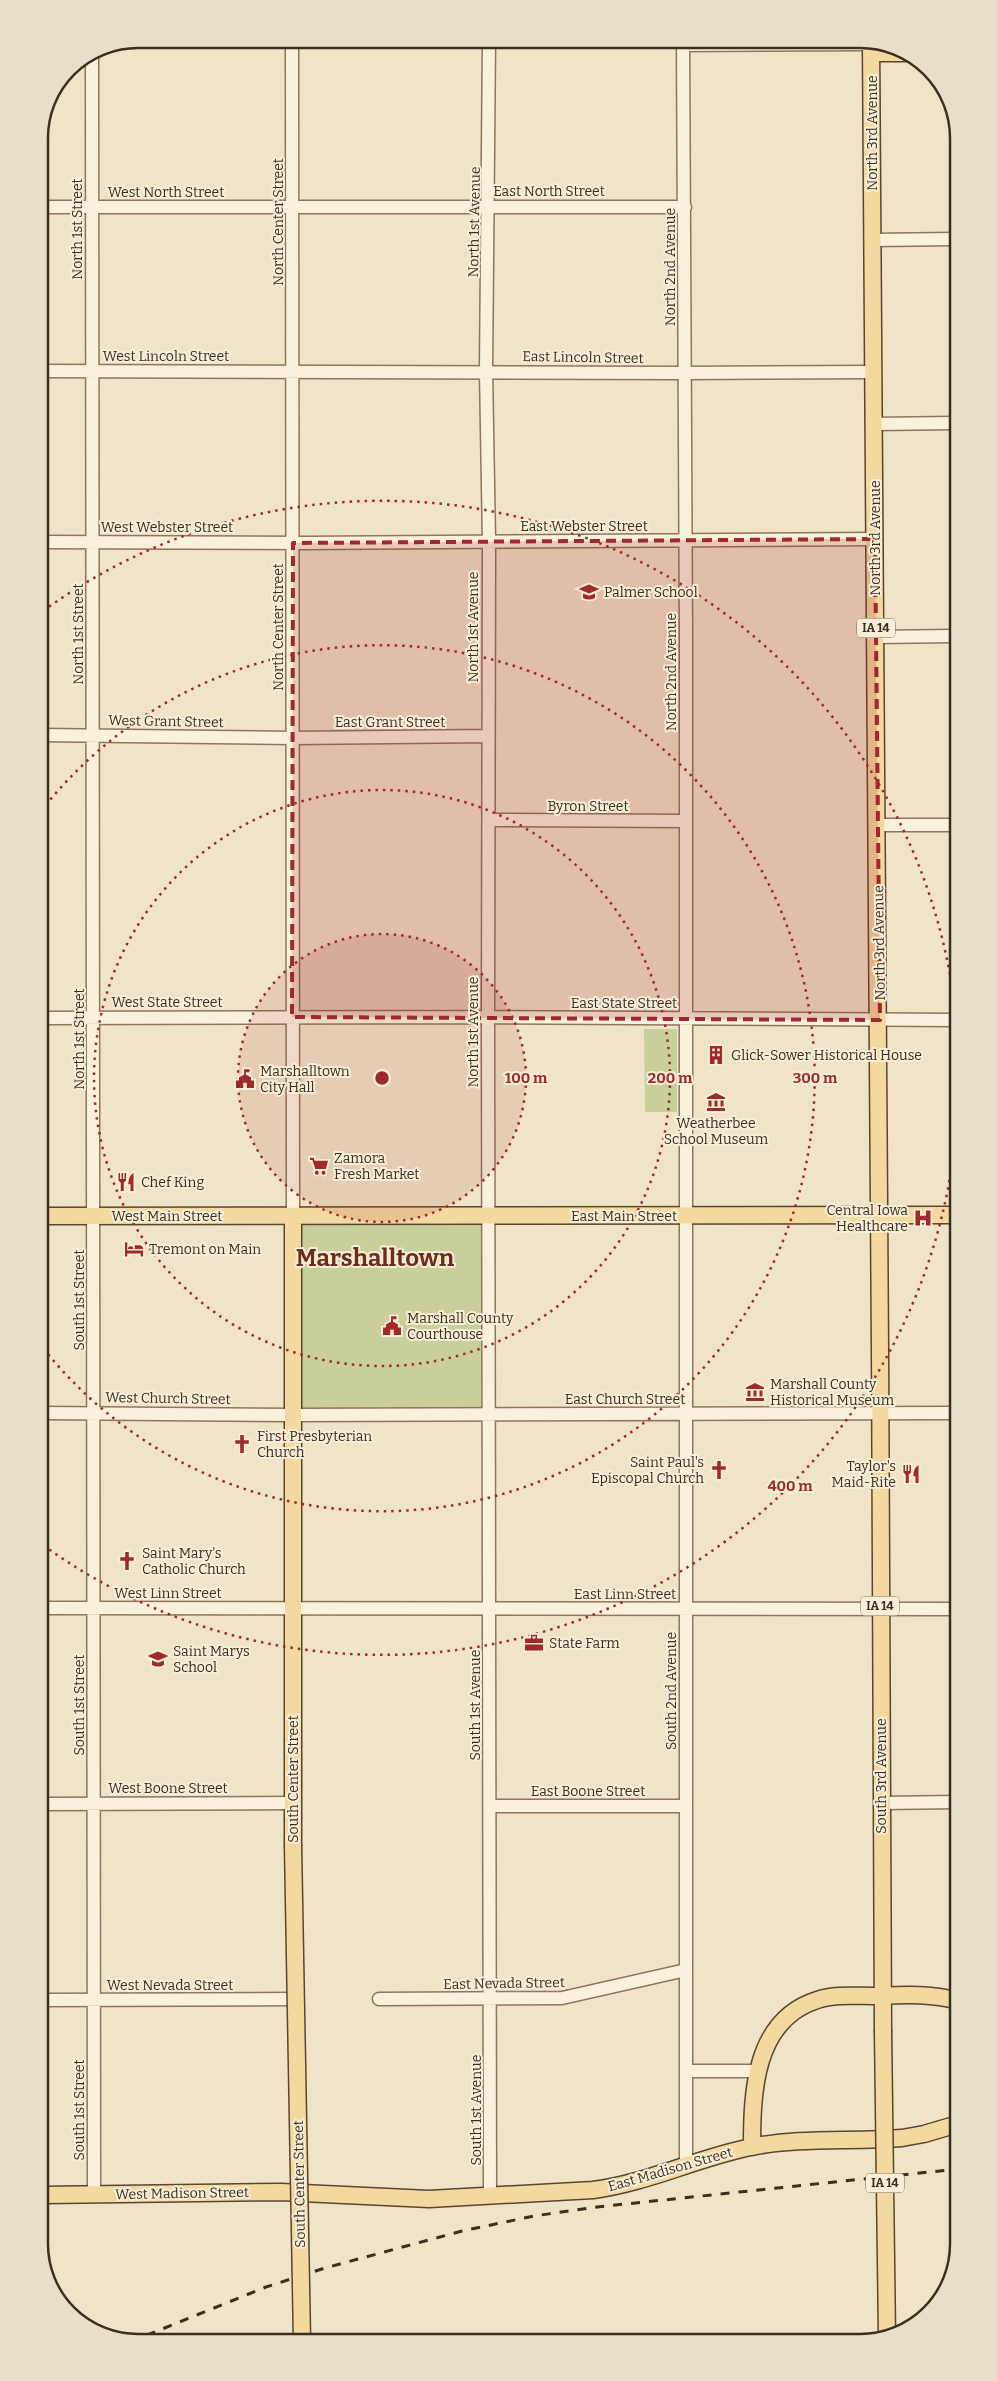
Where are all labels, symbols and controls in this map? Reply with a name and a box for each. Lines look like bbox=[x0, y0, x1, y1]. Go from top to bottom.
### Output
street label: North 3rd Avenue bbox=[864, 75, 881, 191]
street label: North Center Street bbox=[270, 158, 287, 286]
street label: North 1st Avenue bbox=[465, 166, 484, 278]
street label: North 1st Street bbox=[69, 178, 86, 280]
street label: East North Street bbox=[493, 183, 605, 200]
street label: West North Street bbox=[108, 184, 224, 201]
street label: North 2nd Avenue bbox=[662, 208, 679, 326]
street label: West Lincoln Street bbox=[103, 348, 229, 365]
street label: East Lincoln Street bbox=[522, 348, 644, 367]
street label: North 3rd Avenue bbox=[867, 480, 884, 596]
street label: East Webster Street bbox=[520, 518, 648, 535]
street label: West Webster Street bbox=[101, 519, 233, 536]
street label: North Center Street bbox=[270, 563, 287, 691]
street label: North 1st Avenue bbox=[465, 572, 482, 683]
school or university icon: Palmer School bbox=[578, 581, 600, 603]
street label: North 1st Street bbox=[70, 583, 87, 685]
place label: Palmer School bbox=[604, 584, 698, 601]
street label: North 2nd Avenue bbox=[663, 613, 680, 731]
road number: IA 14 bbox=[857, 618, 895, 638]
street label: West Grant Street bbox=[108, 712, 224, 731]
street label: East Grant Street bbox=[335, 714, 445, 731]
street label: Byron Street bbox=[547, 798, 629, 815]
street label: North 3rd Avenue bbox=[870, 885, 889, 1001]
street label: North 1st Avenue bbox=[465, 977, 482, 1088]
street label: North 1st Street bbox=[71, 988, 88, 1090]
street label: West State Street bbox=[111, 994, 223, 1011]
street label: East State Street bbox=[571, 995, 677, 1012]
building icon: Glick-Sower Historical House bbox=[705, 1044, 727, 1066]
place label: Glick-Sower Historical House bbox=[731, 1047, 922, 1064]
place label: Marshalltown City Hall bbox=[260, 1063, 350, 1096]
public building icon: Marshalltown City Hall bbox=[234, 1068, 256, 1090]
centre of rings bbox=[373, 1069, 391, 1087]
text: 100 m bbox=[505, 1069, 548, 1087]
text: 200 m bbox=[648, 1069, 693, 1087]
text: 300 m bbox=[793, 1069, 838, 1087]
museum icon: Weatherbee School Museum bbox=[705, 1091, 727, 1113]
place label: Weatherbee School Museum bbox=[664, 1115, 769, 1148]
place label: Zamora Fresh Market bbox=[334, 1150, 419, 1183]
supermarket icon: Zamora Fresh Market bbox=[308, 1155, 330, 1177]
restaurant icon: Chef King bbox=[115, 1171, 137, 1193]
place label: Chef King bbox=[141, 1174, 204, 1191]
place label: Central Iowa Healthcare bbox=[826, 1202, 908, 1235]
hospital icon: Central Iowa Healthcare bbox=[912, 1207, 934, 1229]
street label: West Main Street bbox=[112, 1208, 222, 1225]
street label: East Main Street bbox=[571, 1208, 677, 1225]
hotel icon: Tremont on Main bbox=[123, 1238, 145, 1260]
place label: Tremont on Main bbox=[149, 1241, 261, 1258]
district label: Marshalltown bbox=[296, 1244, 455, 1272]
street label: South 1st Street bbox=[71, 1249, 88, 1351]
place label: Marshall County Courthouse bbox=[407, 1310, 514, 1343]
public building icon: Marshall County Courthouse bbox=[381, 1315, 403, 1337]
place label: Marshall County Historical Museum bbox=[770, 1376, 895, 1409]
museum icon: Marshall County Historical Museum bbox=[744, 1381, 766, 1403]
street label: West Church Street bbox=[105, 1389, 231, 1408]
street label: East Church Street bbox=[565, 1391, 685, 1408]
place label: First Presbyterian Church bbox=[257, 1428, 372, 1461]
church icon: First Presbyterian Church bbox=[231, 1433, 253, 1455]
place label: Saint Paul's Episcopal Church bbox=[591, 1454, 704, 1487]
place label: Taylor's Maid-Rite bbox=[832, 1458, 896, 1491]
church icon: Saint Paul's Episcopal Church bbox=[708, 1459, 730, 1481]
restaurant icon: Taylor's Maid-Rite bbox=[900, 1463, 922, 1485]
text: 400 m bbox=[767, 1477, 813, 1495]
place label: Saint Mary's Catholic Church bbox=[142, 1545, 246, 1578]
church icon: Saint Mary's Catholic Church bbox=[116, 1550, 138, 1572]
street label: West Linn Street bbox=[114, 1585, 222, 1602]
street label: East Linn Street bbox=[574, 1586, 676, 1603]
road number: IA 14 bbox=[861, 1596, 899, 1615]
office icon: State Farm bbox=[523, 1632, 545, 1654]
street label: South 2nd Avenue bbox=[663, 1632, 680, 1750]
place label: State Farm bbox=[549, 1635, 620, 1652]
place label: Saint Marys School bbox=[173, 1643, 250, 1676]
school or university icon: Saint Marys School bbox=[147, 1648, 169, 1670]
street label: South 1st Avenue bbox=[467, 1650, 484, 1760]
street label: South 1st Street bbox=[71, 1654, 88, 1756]
street label: South Center Street bbox=[285, 1715, 302, 1843]
street label: South 3rd Avenue bbox=[873, 1718, 890, 1834]
street label: West Boone Street bbox=[108, 1780, 228, 1797]
street label: East Boone Street bbox=[531, 1783, 645, 1800]
street label: East Nevada Street bbox=[443, 1974, 565, 1993]
street label: West Nevada Street bbox=[107, 1977, 233, 1994]
street label: South 1st Avenue bbox=[468, 2055, 485, 2165]
street label: South 1st Street bbox=[71, 2059, 88, 2161]
street label: South Center Street bbox=[290, 2120, 309, 2248]
street label: East Madison Street bbox=[606, 2144, 734, 2195]
road number: IA 14 bbox=[866, 2174, 904, 2192]
street label: West Madison Street bbox=[115, 2184, 249, 2203]

